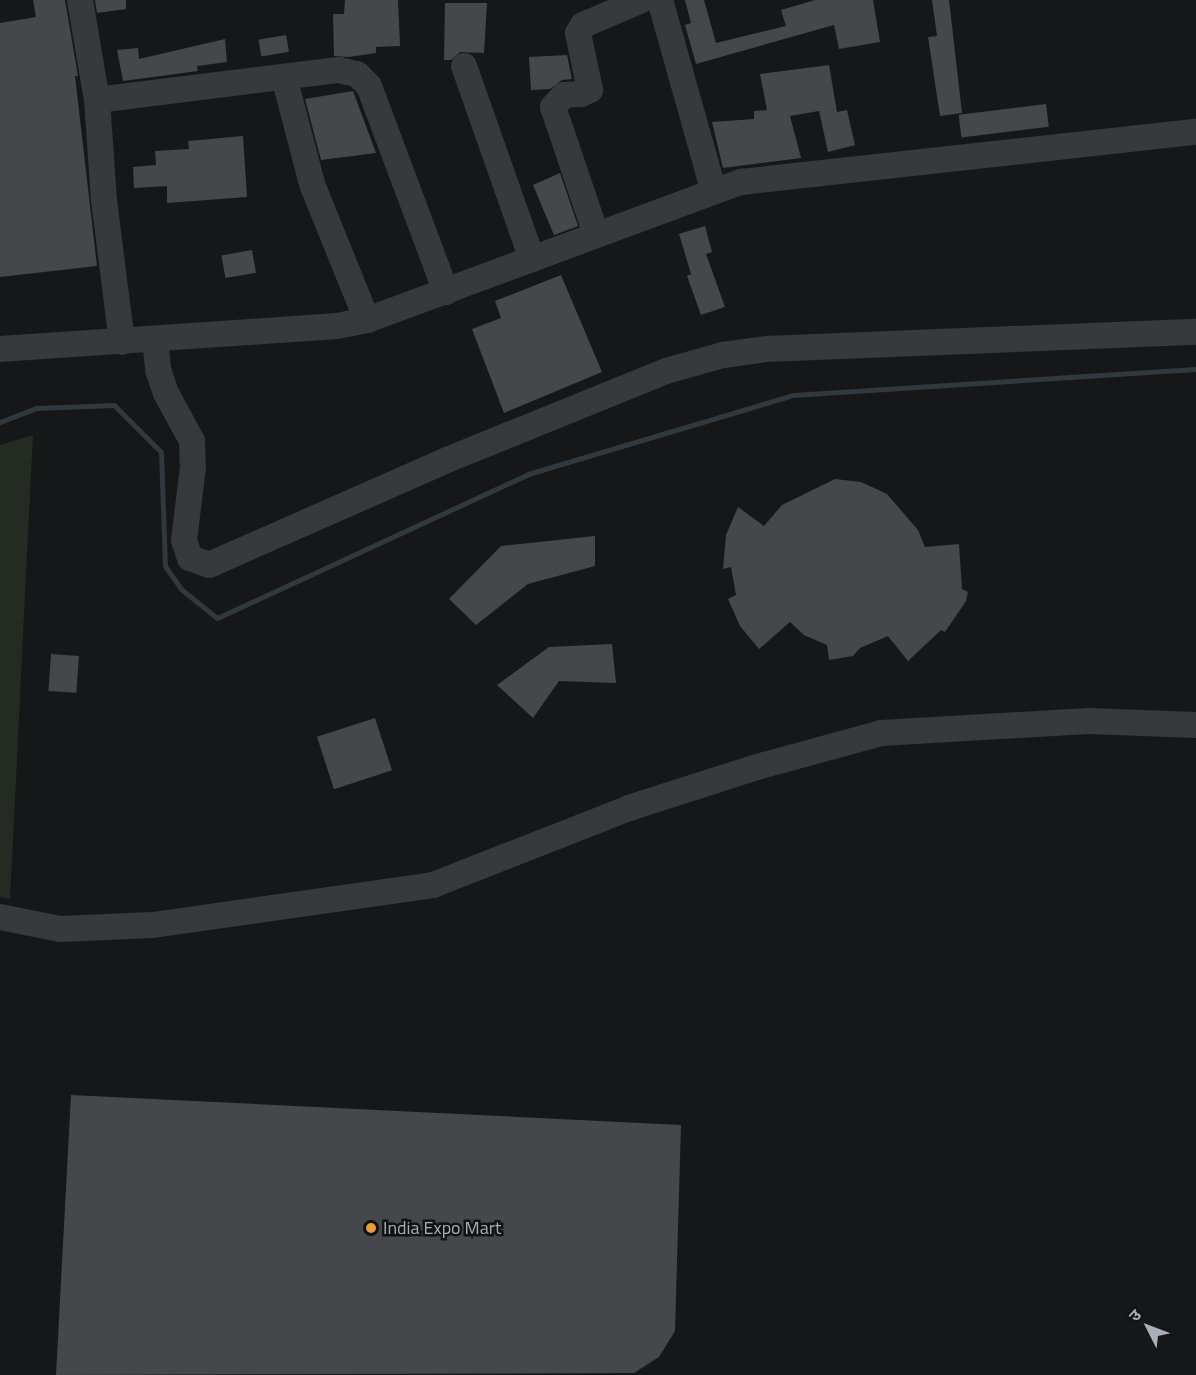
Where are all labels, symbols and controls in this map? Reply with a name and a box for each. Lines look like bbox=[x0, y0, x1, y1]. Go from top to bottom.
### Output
place label: India Expo Mart bbox=[383, 1217, 501, 1239]
marker: India Expo Mart bbox=[364, 1221, 378, 1235]
north arrow bbox=[1118, 1297, 1178, 1357]
text: उ bbox=[1123, 1303, 1147, 1326]

